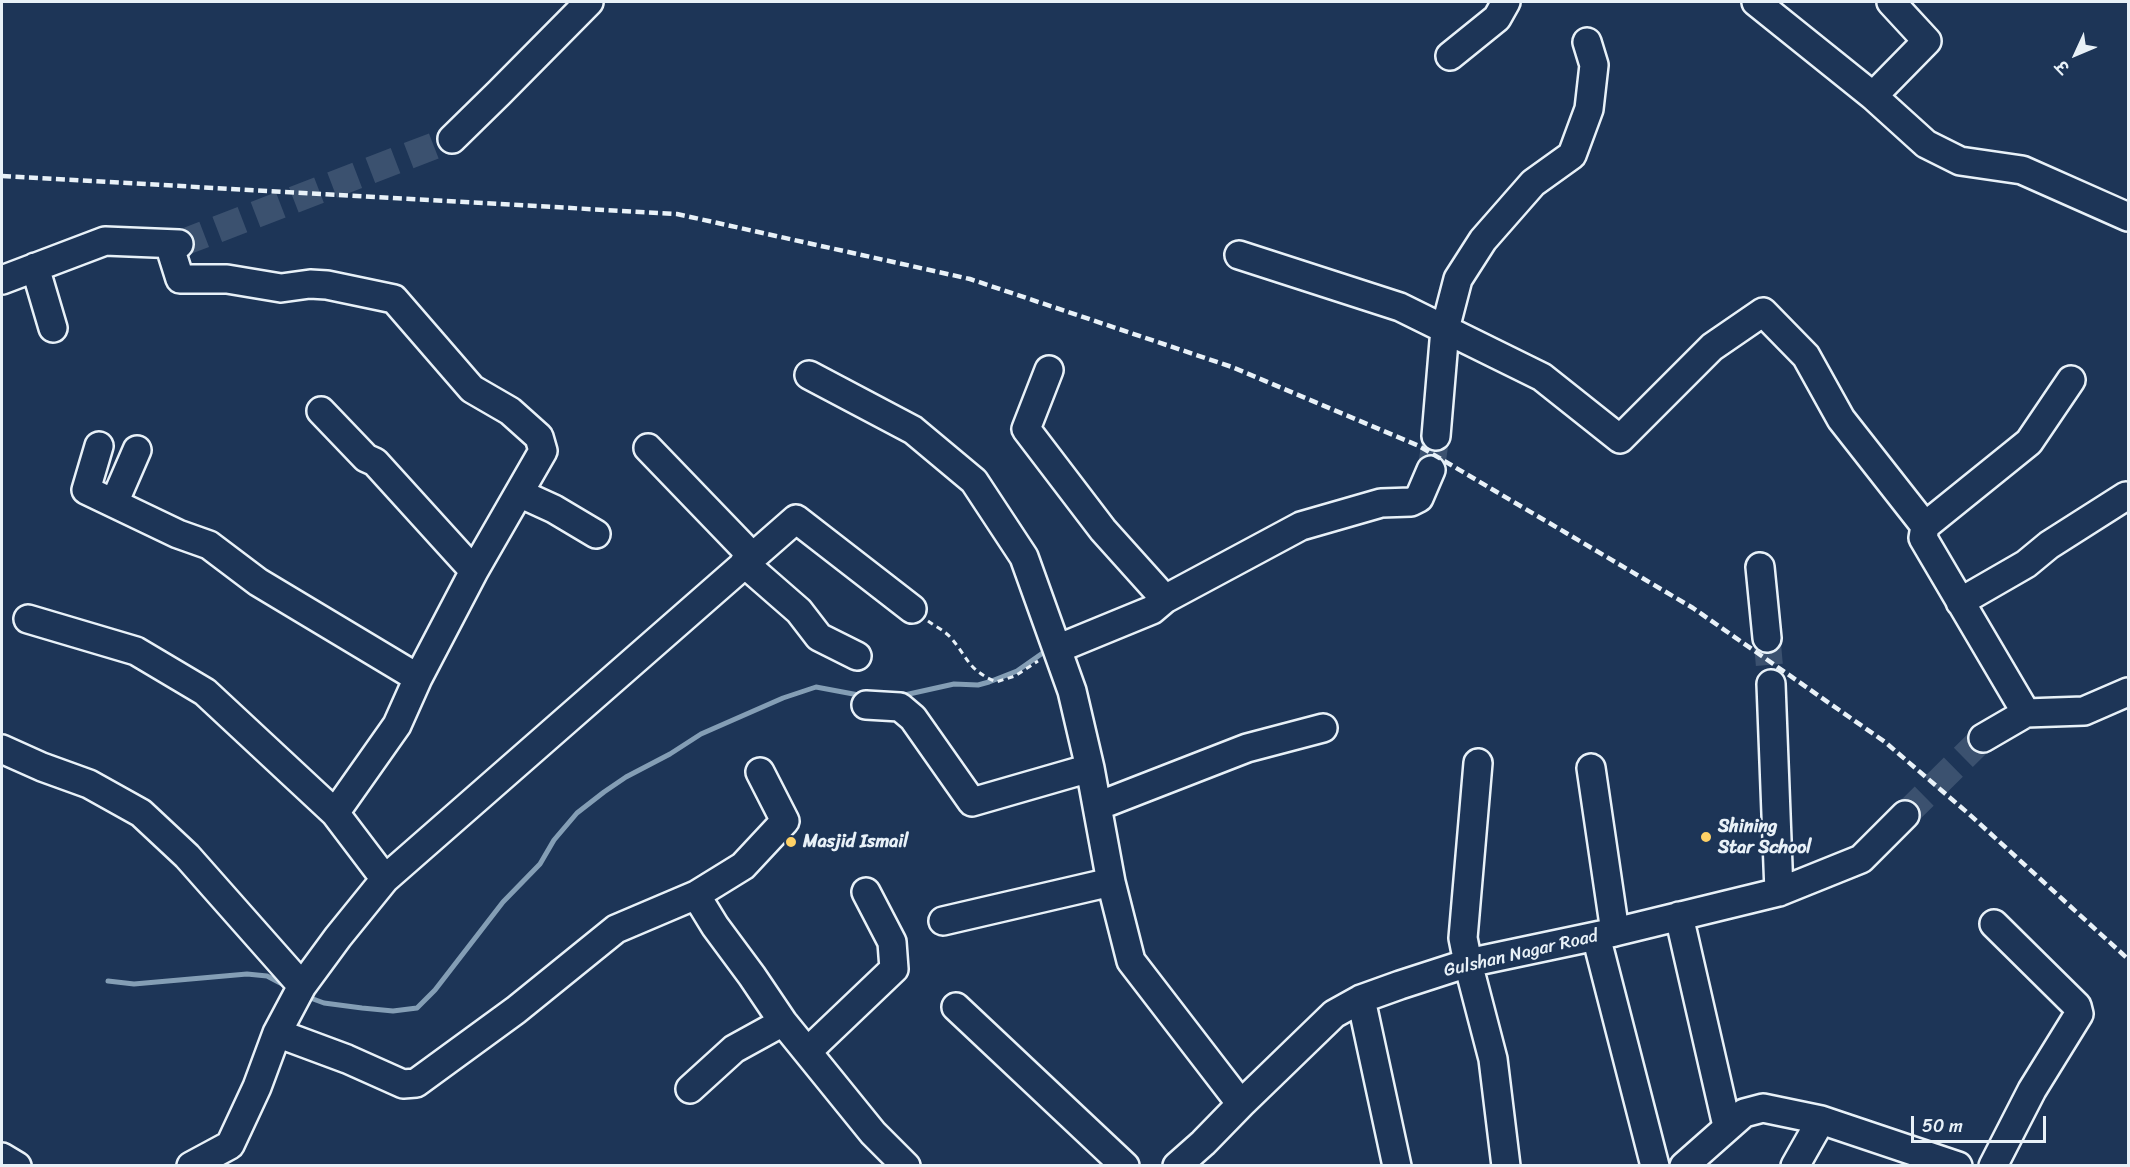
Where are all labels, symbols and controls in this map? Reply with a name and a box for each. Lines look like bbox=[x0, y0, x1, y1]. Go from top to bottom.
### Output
north arrow bbox=[2046, 24, 2106, 84]
text: उ bbox=[2049, 53, 2077, 81]
place label: Shining Star School bbox=[1718, 816, 1811, 858]
marker: Shining Star School bbox=[1699, 830, 1713, 844]
place label: Masjid Ismail bbox=[803, 831, 908, 853]
marker: Masjid Ismail bbox=[784, 835, 798, 849]
street label: Gulshan Nagar Road bbox=[1442, 926, 1600, 982]
scale bar bbox=[1914, 1104, 2049, 1142]
text: 50 m bbox=[1922, 1110, 1963, 1142]

